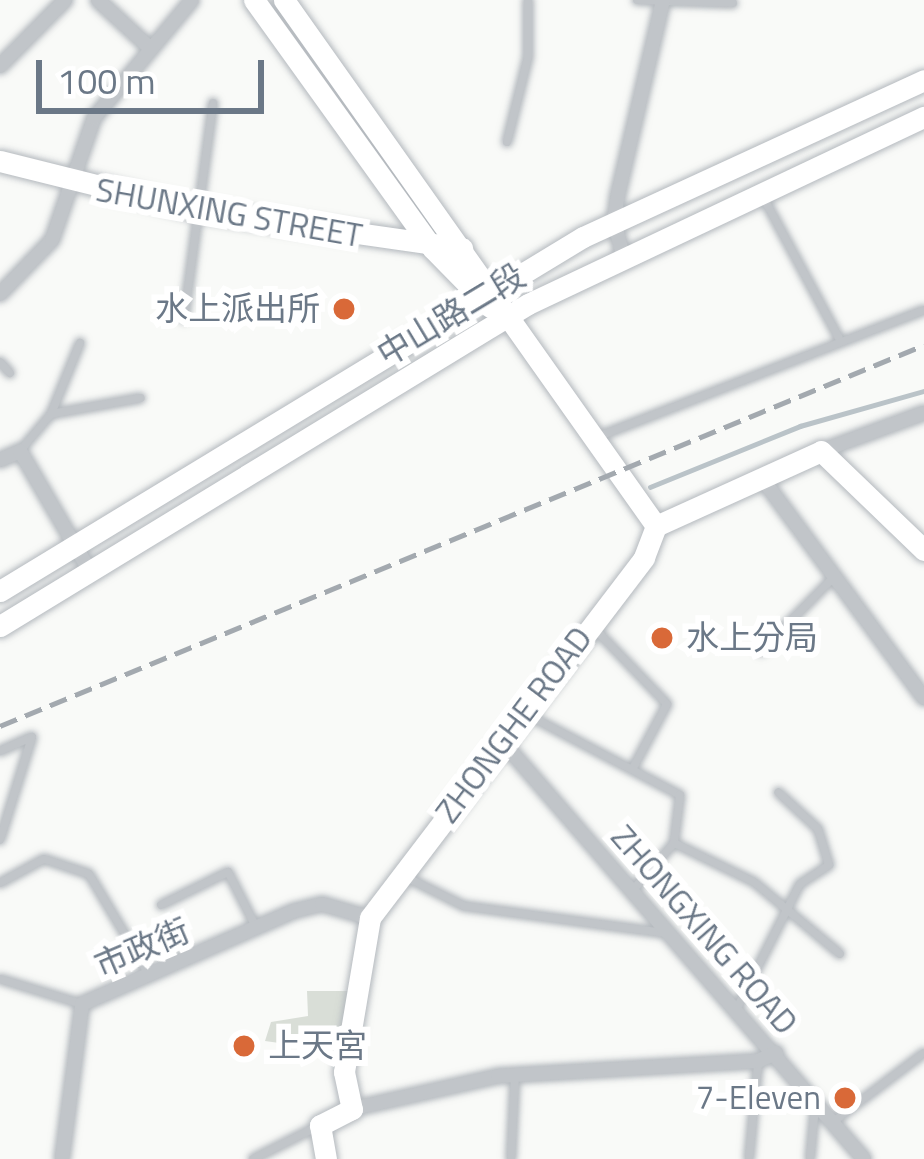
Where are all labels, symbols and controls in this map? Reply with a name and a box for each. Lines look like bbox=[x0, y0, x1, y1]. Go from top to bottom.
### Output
scale bar bbox=[42, 36, 270, 110]
text: 100 m bbox=[57, 53, 156, 108]
street label: SHUNXING STREET bbox=[93, 170, 365, 256]
street label: 中山路二段 bbox=[370, 256, 532, 374]
place label: 水上派出所 bbox=[155, 289, 320, 329]
marker: 水上派出所 bbox=[331, 296, 357, 322]
place label: 水上分局 bbox=[686, 618, 818, 658]
street label: ZHONGHE ROAD bbox=[428, 619, 600, 831]
marker: 水上分局 bbox=[649, 625, 675, 651]
street label: ZHONGXING ROAD bbox=[603, 818, 805, 1042]
street label: 市政街 bbox=[89, 910, 195, 986]
place label: 上天宮 bbox=[268, 1026, 367, 1066]
marker: 上天宮 bbox=[231, 1033, 257, 1059]
place label: 7-Eleven bbox=[696, 1078, 821, 1118]
marker: 7-Eleven bbox=[832, 1085, 858, 1111]

